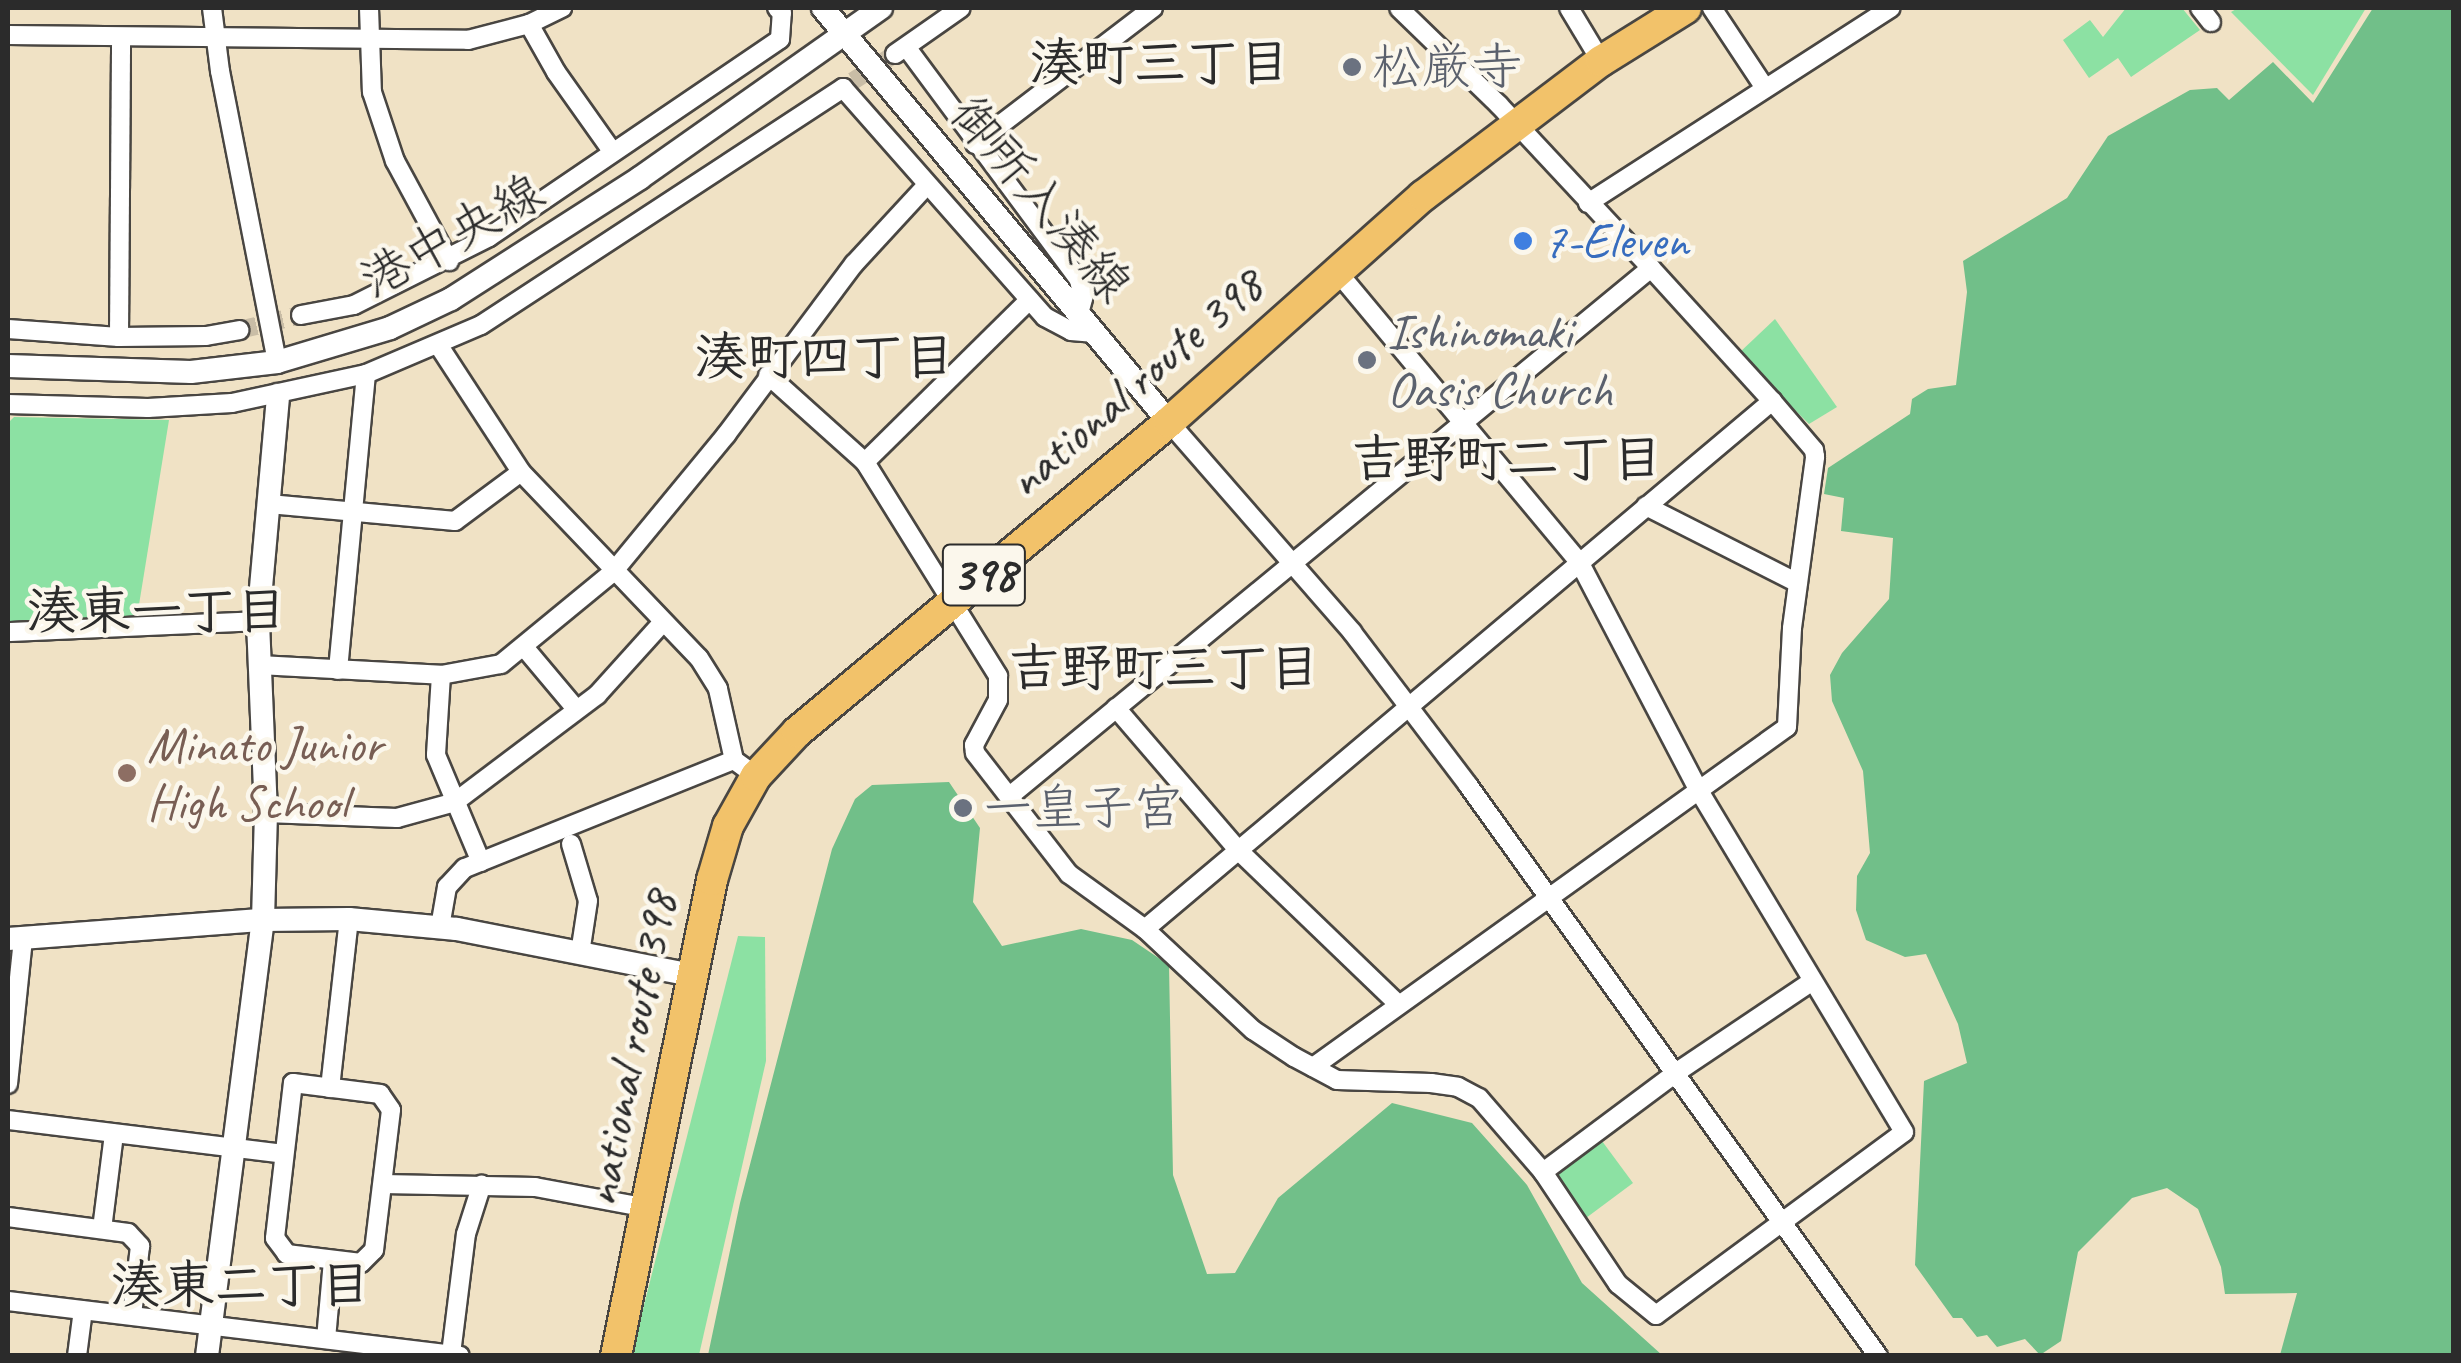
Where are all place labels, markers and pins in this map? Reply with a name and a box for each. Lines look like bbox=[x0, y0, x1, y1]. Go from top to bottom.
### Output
place label: 松厳寺 bbox=[1372, 37, 1522, 97]
marker: 松厳寺 bbox=[1341, 56, 1363, 78]
place label: 7-Eleven bbox=[1543, 211, 1688, 271]
marker: 7-Eleven bbox=[1512, 230, 1534, 252]
place label: Ishinomaki Oasis Church bbox=[1387, 301, 1614, 418]
marker: Ishinomaki Oasis Church bbox=[1356, 349, 1378, 371]
place label: Minato Junior High School bbox=[147, 714, 382, 832]
marker: Minato Junior High School bbox=[116, 762, 138, 784]
place label: 一皇子宮 bbox=[983, 778, 1183, 838]
marker: 一皇子宮 bbox=[952, 797, 974, 819]

